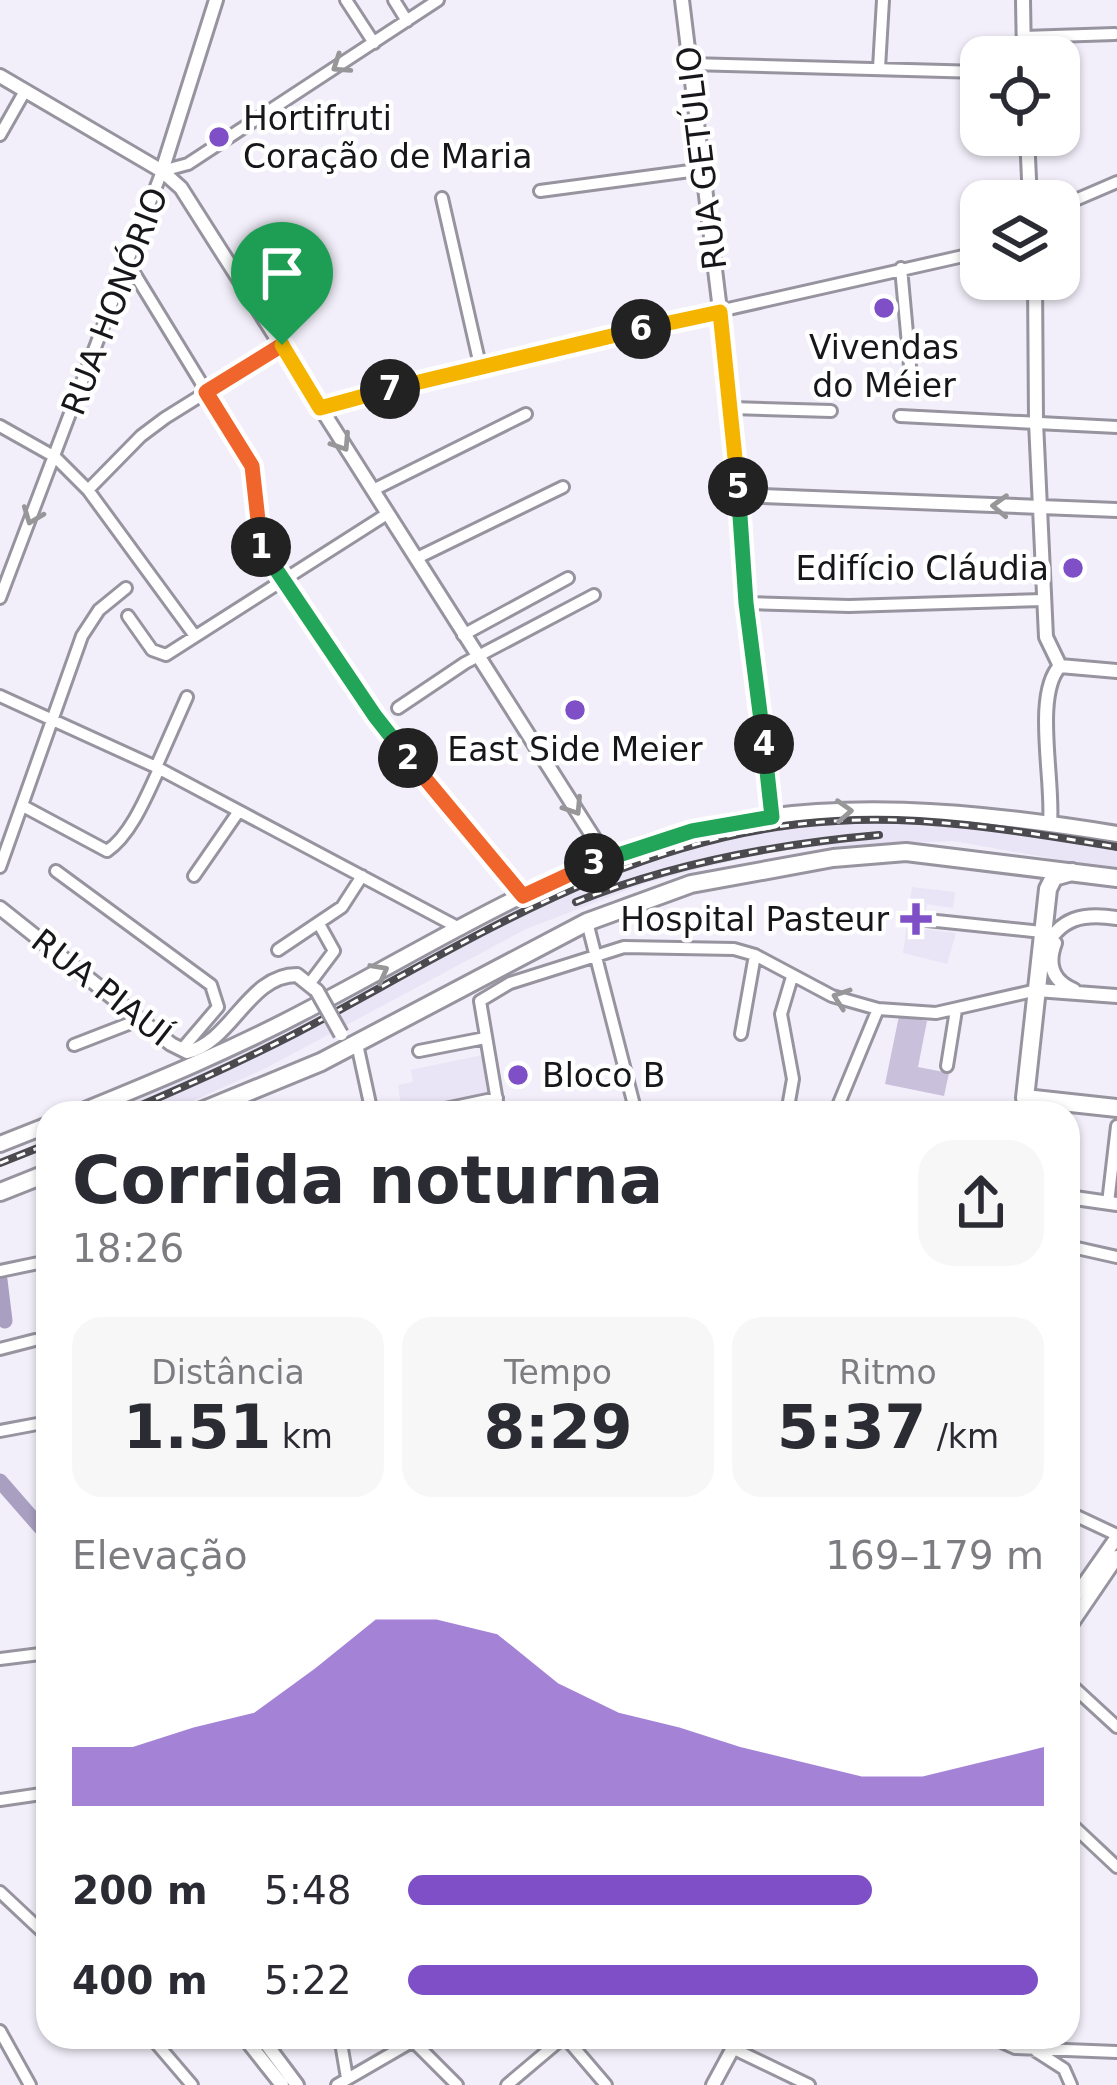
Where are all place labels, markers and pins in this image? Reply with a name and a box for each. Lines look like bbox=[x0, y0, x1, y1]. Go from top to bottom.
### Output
place label: Hortifruti Coração de Maria bbox=[243, 99, 532, 176]
marker: Hortifruti Coração de Maria bbox=[206, 124, 232, 150]
pin bbox=[231, 222, 333, 345]
marker: Vivendas do Méier bbox=[871, 295, 897, 321]
pin: 6 bbox=[611, 299, 671, 359]
place label: Vivendas do Méier bbox=[809, 328, 959, 405]
pin: 7 bbox=[360, 359, 420, 419]
pin: 5 bbox=[708, 457, 768, 517]
pin: 1 bbox=[231, 517, 291, 577]
place label: Edifício Cláudia bbox=[796, 549, 1049, 588]
marker: Edifício Cláudia bbox=[1060, 555, 1086, 581]
marker: East Side Meier bbox=[562, 697, 588, 723]
pin: 4 bbox=[734, 714, 794, 774]
pin: 2 bbox=[378, 728, 438, 788]
place label: East Side Meier bbox=[447, 730, 703, 769]
pin: 3 bbox=[564, 833, 624, 893]
place label: Hospital Pasteur bbox=[620, 900, 889, 939]
marker: Hospital Pasteur bbox=[900, 903, 932, 935]
place label: Bloco B bbox=[542, 1056, 665, 1095]
marker: Bloco B bbox=[505, 1062, 531, 1088]

